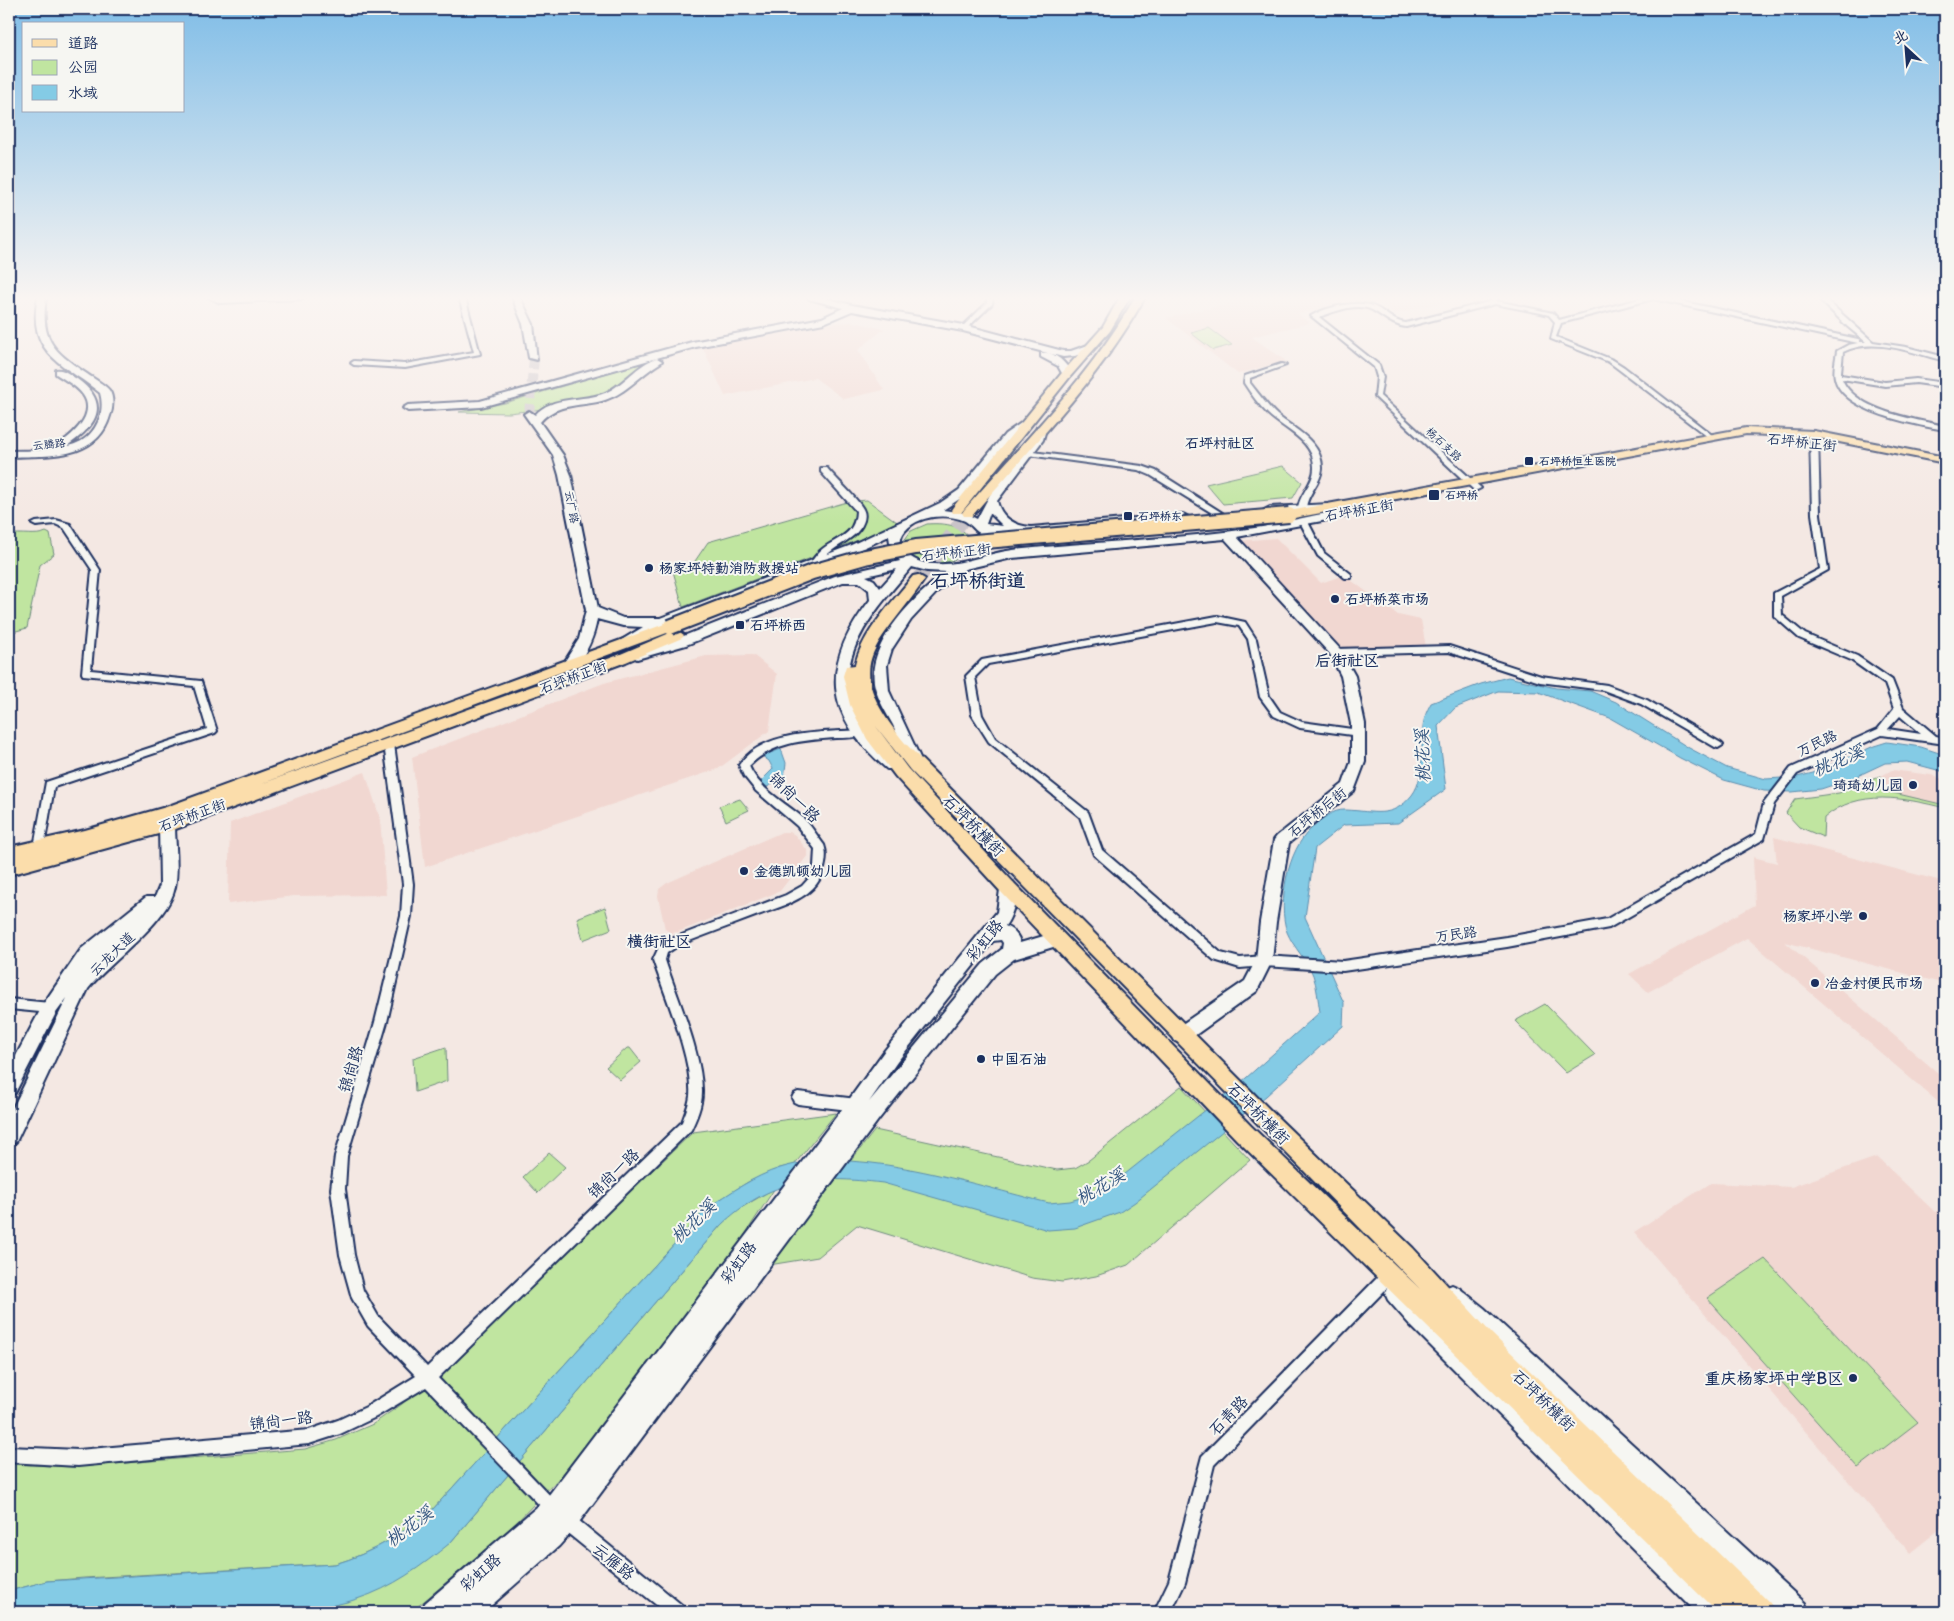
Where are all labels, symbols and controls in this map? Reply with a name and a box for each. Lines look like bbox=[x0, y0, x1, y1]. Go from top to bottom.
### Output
legend bbox=[22, 22, 185, 112]
north arrow bbox=[1882, 22, 1932, 72]
text: 北 bbox=[1890, 25, 1911, 47]
text: 道路 bbox=[68, 33, 98, 52]
text: 公园 bbox=[68, 57, 98, 76]
text: 水域 bbox=[68, 83, 98, 102]
street label: 杨石支路 bbox=[1423, 424, 1465, 464]
street label: 石坪桥正街 bbox=[1766, 429, 1838, 455]
district label: 石坪村社区 bbox=[1185, 434, 1255, 452]
street label: 云腾路 bbox=[32, 435, 66, 453]
place label: 石坪桥恒生医院 bbox=[1539, 454, 1616, 468]
marker: 石坪桥恒生医院 bbox=[1523, 455, 1535, 467]
marker: 石坪桥 bbox=[1427, 488, 1441, 502]
place label: 石坪桥 bbox=[1445, 488, 1478, 502]
street label: 云广路 bbox=[562, 489, 582, 525]
street label: 石坪桥正街 bbox=[1323, 495, 1395, 525]
place label: 石坪桥东 bbox=[1138, 509, 1182, 523]
marker: 石坪桥东 bbox=[1122, 510, 1134, 522]
street label: 石坪桥正街 bbox=[920, 539, 992, 565]
place label: 杨家坪特勤消防救援站 bbox=[659, 559, 799, 577]
marker: 杨家坪特勤消防救援站 bbox=[643, 562, 655, 574]
district label: 石坪桥街道 bbox=[930, 568, 1026, 592]
place label: 石坪桥菜市场 bbox=[1345, 590, 1429, 608]
marker: 石坪桥菜市场 bbox=[1329, 593, 1341, 605]
place label: 石坪桥西 bbox=[750, 616, 806, 634]
marker: 石坪桥西 bbox=[734, 619, 746, 631]
district label: 后街社区 bbox=[1315, 650, 1379, 670]
street label: 石坪桥正街 bbox=[537, 657, 609, 697]
street label: 万民路 bbox=[1794, 726, 1840, 760]
water label: 桃花溪 bbox=[1410, 728, 1434, 783]
water label: 桃花溪 bbox=[1809, 738, 1868, 781]
street label: 锦尚一路 bbox=[765, 768, 825, 826]
place label: 琦琦幼儿园 bbox=[1833, 776, 1903, 794]
marker: 琦琦幼儿园 bbox=[1907, 779, 1919, 791]
street label: 石坪桥后街 bbox=[1284, 783, 1350, 841]
street label: 石坪桥横街 bbox=[939, 790, 1009, 860]
street label: 石坪桥正街 bbox=[156, 795, 228, 835]
place label: 金德凯顿幼儿园 bbox=[754, 862, 852, 880]
marker: 金德凯顿幼儿园 bbox=[738, 865, 750, 877]
place label: 杨家坪小学 bbox=[1783, 907, 1853, 925]
marker: 杨家坪小学 bbox=[1857, 910, 1869, 922]
street label: 彩虹路 bbox=[961, 915, 1007, 965]
street label: 万民路 bbox=[1434, 922, 1478, 946]
street label: 云龙大道 bbox=[86, 928, 138, 980]
district label: 横街社区 bbox=[627, 931, 691, 951]
place label: 冶金村便民市场 bbox=[1825, 974, 1923, 992]
marker: 冶金村便民市场 bbox=[1809, 977, 1821, 989]
street label: 锦尚路 bbox=[333, 1043, 367, 1095]
place label: 中国石油 bbox=[991, 1050, 1047, 1068]
marker: 中国石油 bbox=[975, 1053, 987, 1065]
street label: 石坪桥横街 bbox=[1224, 1078, 1294, 1148]
street label: 锦尚一路 bbox=[583, 1144, 643, 1202]
water label: 桃花溪 bbox=[1071, 1162, 1130, 1210]
water label: 桃花溪 bbox=[665, 1193, 721, 1248]
street label: 彩虹路 bbox=[716, 1237, 760, 1287]
street label: 石坪桥横街 bbox=[1508, 1365, 1580, 1435]
place label: 重庆杨家坪中学B区 bbox=[1705, 1368, 1843, 1388]
marker: 重庆杨家坪中学B区 bbox=[1847, 1372, 1859, 1384]
street label: 石青路 bbox=[1204, 1391, 1252, 1439]
street label: 锦尚一路 bbox=[248, 1406, 314, 1434]
water label: 桃花溪 bbox=[381, 1500, 438, 1551]
street label: 云雁路 bbox=[589, 1538, 639, 1584]
street label: 彩虹路 bbox=[455, 1549, 505, 1595]

